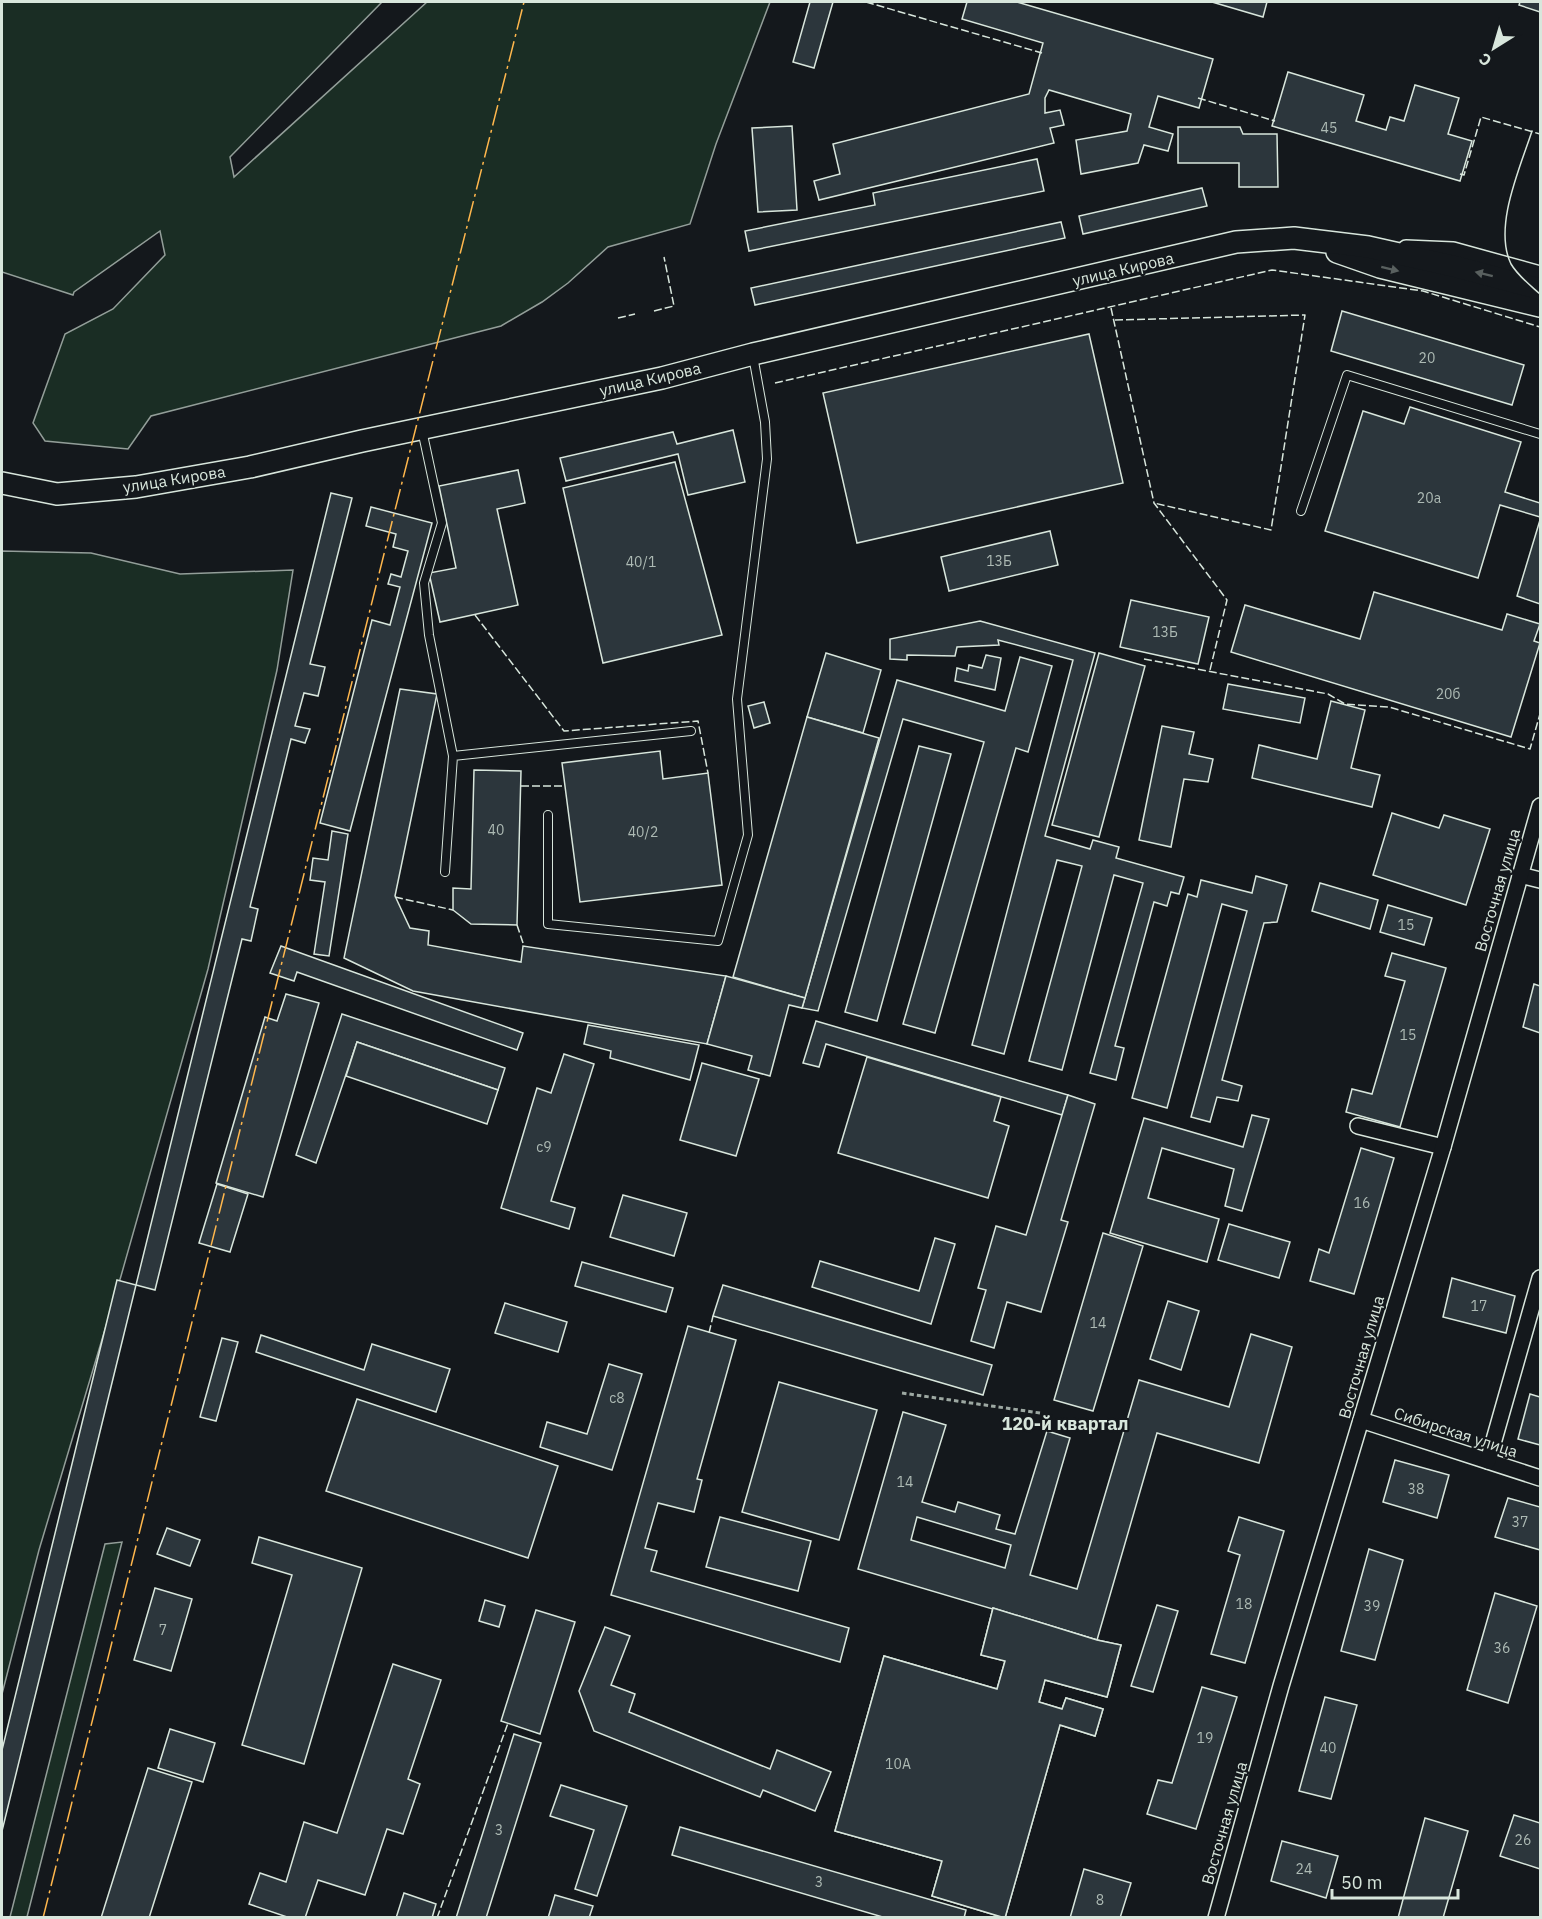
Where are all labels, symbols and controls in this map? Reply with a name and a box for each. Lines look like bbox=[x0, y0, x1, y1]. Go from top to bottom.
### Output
north arrow bbox=[1464, 18, 1524, 78]
text: С bbox=[1475, 49, 1495, 71]
house number: 45 bbox=[1321, 119, 1337, 137]
street label: улица Кирова bbox=[1070, 248, 1176, 290]
one-way arrow bbox=[1381, 265, 1399, 275]
one-way arrow bbox=[1475, 268, 1493, 278]
house number: 20 bbox=[1419, 349, 1435, 367]
street label: улица Кирова bbox=[597, 358, 703, 400]
street label: улица Кирова bbox=[121, 461, 227, 497]
house number: 20а bbox=[1417, 489, 1442, 507]
house number: 13Б bbox=[986, 552, 1012, 570]
house number: 40/1 bbox=[626, 553, 656, 571]
house number: 13Б bbox=[1152, 623, 1178, 641]
house number: 20б bbox=[1436, 685, 1460, 703]
house number: 40 bbox=[488, 821, 504, 839]
house number: 40/2 bbox=[628, 823, 658, 841]
street label: Восточная улица bbox=[1470, 826, 1524, 954]
house number: 15 bbox=[1398, 916, 1414, 934]
house number: 15 bbox=[1400, 1026, 1416, 1044]
house number: с9 bbox=[536, 1138, 552, 1156]
house number: 16 bbox=[1354, 1194, 1370, 1212]
street label: Восточная улица bbox=[1334, 1293, 1388, 1421]
house number: 17 bbox=[1471, 1297, 1487, 1315]
house number: 14 bbox=[1090, 1314, 1106, 1332]
house number: с8 bbox=[609, 1389, 625, 1407]
street label: Сибирская улица bbox=[1392, 1403, 1521, 1462]
district label: 120-й квартал bbox=[1001, 1412, 1129, 1435]
house number: 14 bbox=[897, 1473, 913, 1491]
house number: 38 bbox=[1408, 1480, 1424, 1498]
house number: 37 bbox=[1512, 1513, 1528, 1531]
house number: 18 bbox=[1236, 1595, 1252, 1613]
house number: 39 bbox=[1364, 1597, 1380, 1615]
house number: 7 bbox=[159, 1621, 167, 1639]
house number: 36 bbox=[1494, 1639, 1510, 1657]
house number: 19 bbox=[1197, 1729, 1213, 1747]
house number: 40 bbox=[1320, 1739, 1336, 1757]
house number: 10А bbox=[885, 1755, 911, 1773]
street label: Восточная улица bbox=[1197, 1759, 1251, 1887]
house number: 3 bbox=[495, 1821, 503, 1839]
house number: 26 bbox=[1515, 1831, 1531, 1849]
house number: 24 bbox=[1296, 1860, 1312, 1878]
scale bar bbox=[1332, 1862, 1458, 1900]
text: 50 m bbox=[1341, 1871, 1383, 1894]
house number: 3 bbox=[815, 1873, 823, 1891]
house number: 8 bbox=[1096, 1891, 1104, 1909]

